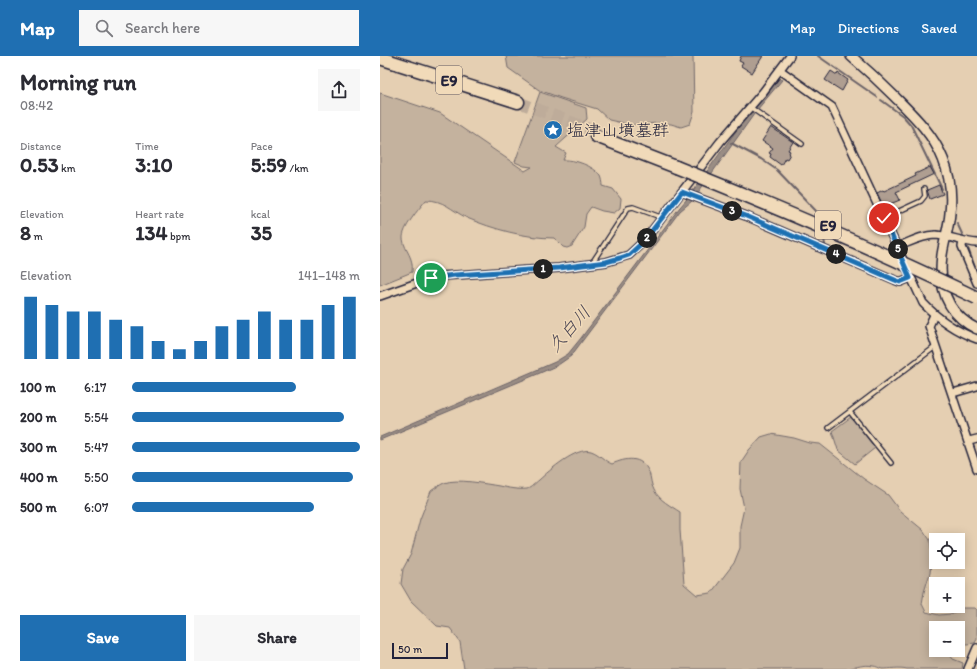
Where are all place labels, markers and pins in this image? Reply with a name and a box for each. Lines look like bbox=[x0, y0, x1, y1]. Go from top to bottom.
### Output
place icon: 塩津山墳墓群 bbox=[542, 119, 564, 141]
place label: 塩津山墳墓群 bbox=[567, 120, 669, 140]
pin: 3 bbox=[722, 201, 742, 221]
pin bbox=[867, 201, 901, 235]
pin: 2 bbox=[637, 228, 657, 248]
pin: 5 bbox=[888, 239, 908, 259]
pin: 4 bbox=[826, 244, 846, 264]
pin: 1 bbox=[533, 259, 553, 279]
pin bbox=[414, 261, 448, 295]

